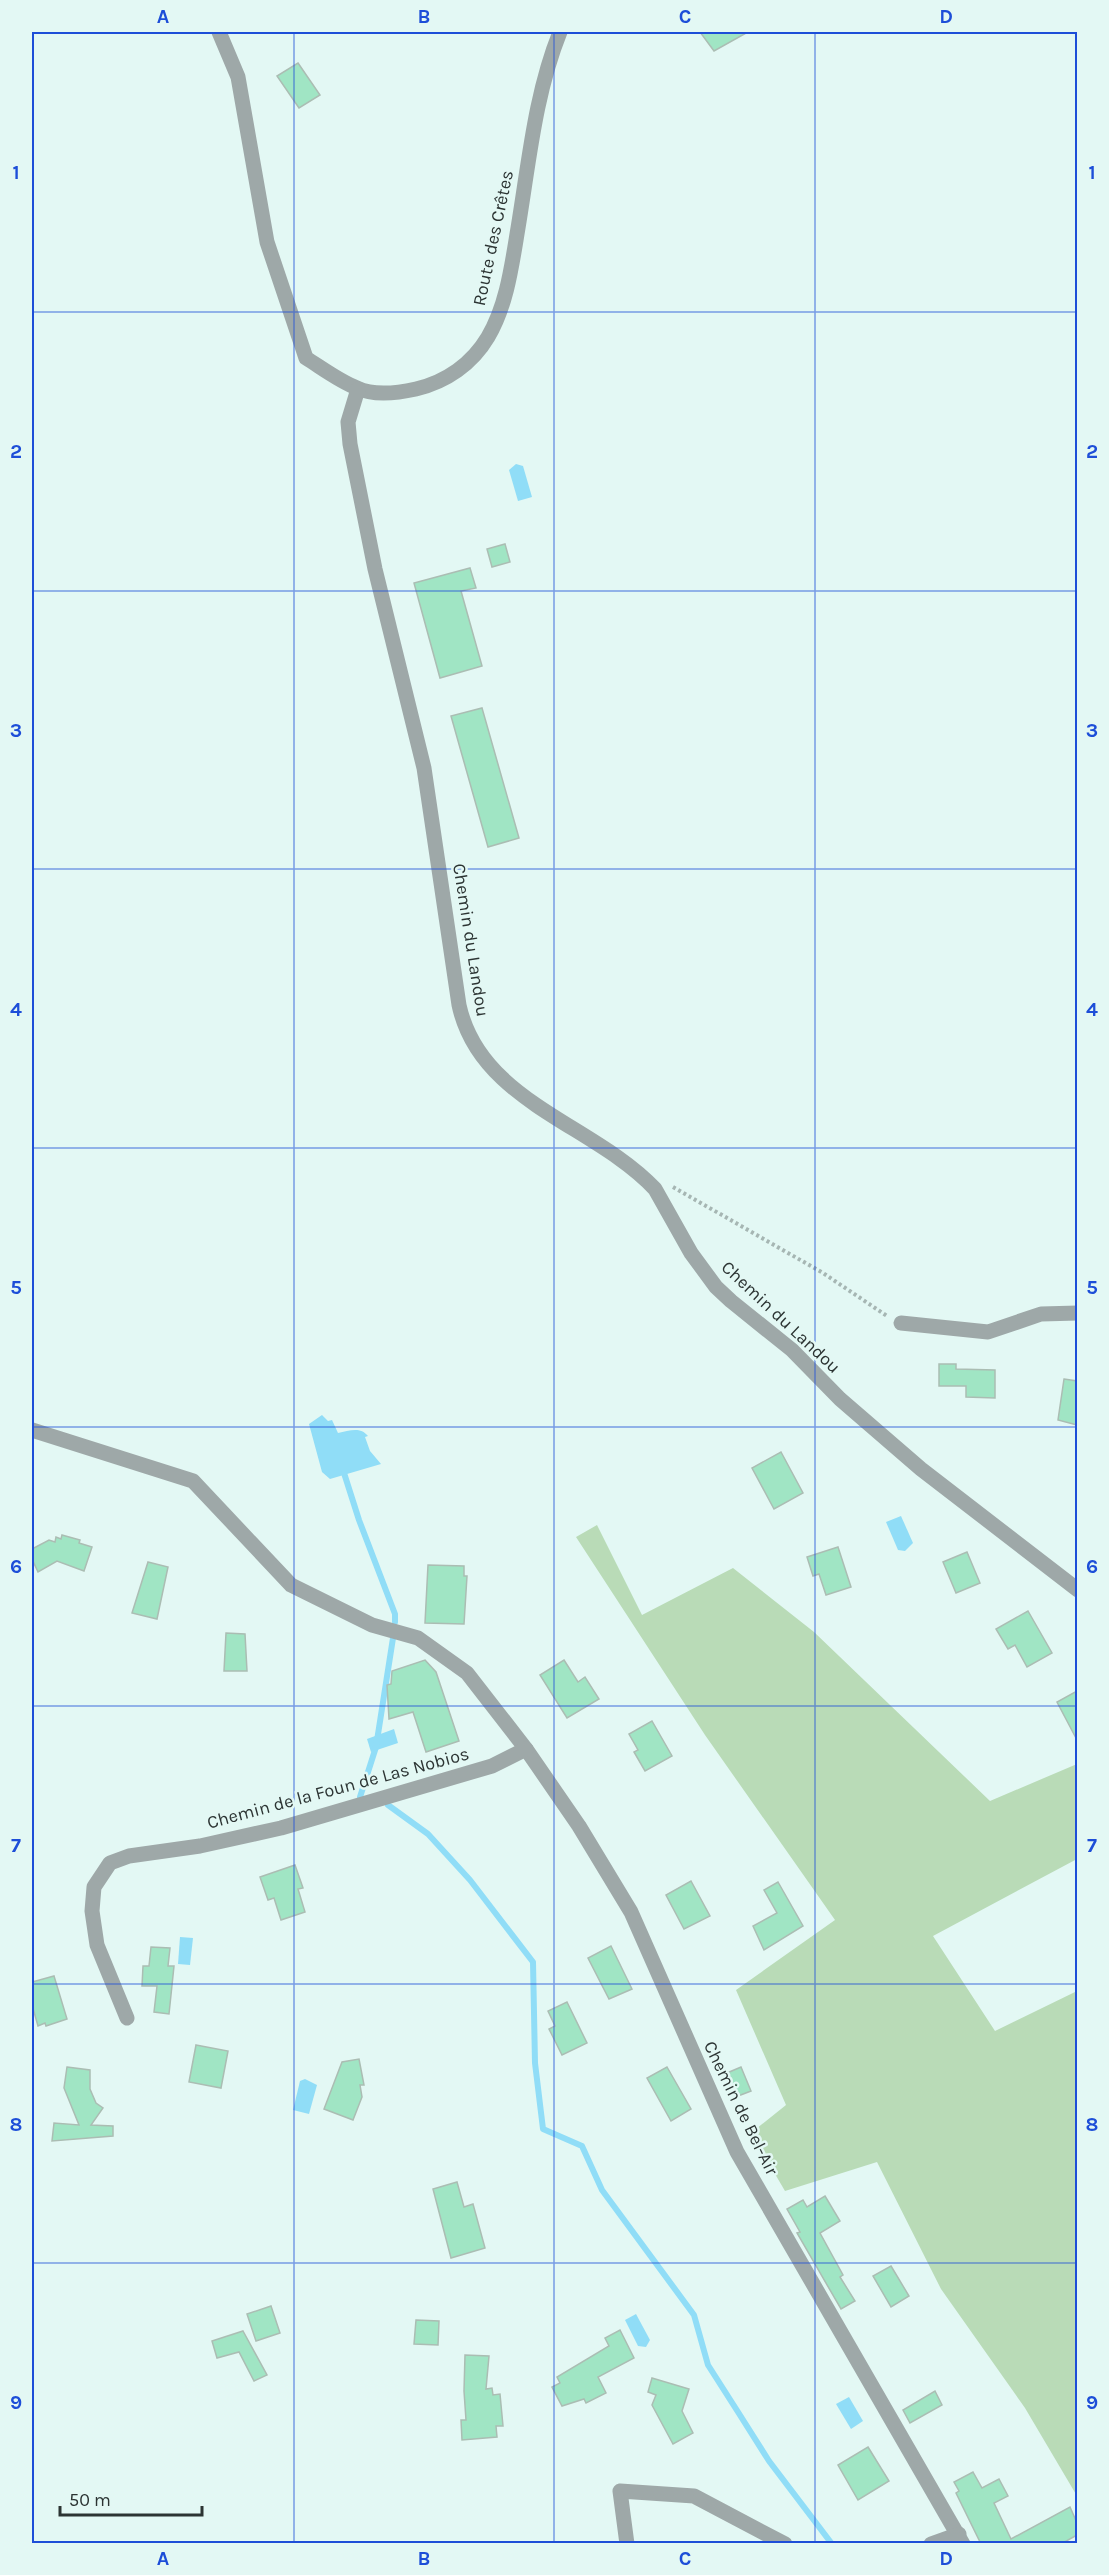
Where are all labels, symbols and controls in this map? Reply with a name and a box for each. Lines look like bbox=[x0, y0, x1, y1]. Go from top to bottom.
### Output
text: A bbox=[157, 5, 170, 28]
text: B bbox=[418, 5, 430, 28]
text: C bbox=[679, 5, 691, 28]
text: D bbox=[939, 5, 953, 28]
text: 1 bbox=[12, 161, 20, 184]
text: 1 bbox=[1088, 161, 1096, 184]
street label: Route des Crêtes bbox=[468, 168, 518, 308]
text: 2 bbox=[10, 440, 22, 463]
text: 2 bbox=[1086, 440, 1098, 463]
text: 3 bbox=[10, 719, 22, 742]
text: 3 bbox=[1086, 719, 1098, 742]
street label: Chemin du Landou bbox=[448, 862, 494, 1018]
text: 4 bbox=[10, 998, 22, 1021]
text: 4 bbox=[1086, 998, 1098, 1021]
street label: Chemin du Landou bbox=[717, 1256, 845, 1378]
text: 5 bbox=[10, 1276, 22, 1299]
text: 5 bbox=[1086, 1276, 1098, 1299]
text: 6 bbox=[10, 1555, 22, 1578]
text: 6 bbox=[1086, 1555, 1098, 1578]
street label: Chemin de la Foun de Las Nobios bbox=[205, 1742, 471, 1834]
text: 7 bbox=[11, 1834, 21, 1857]
text: 7 bbox=[1087, 1834, 1097, 1857]
street label: Chemin de Bel-Air bbox=[699, 2037, 783, 2179]
text: 8 bbox=[10, 2113, 22, 2136]
text: 8 bbox=[1086, 2113, 1098, 2136]
text: 9 bbox=[10, 2391, 22, 2414]
text: 9 bbox=[1086, 2391, 1098, 2414]
scale bar bbox=[60, 2479, 202, 2517]
text: 50 m bbox=[69, 2489, 111, 2511]
text: A bbox=[157, 2547, 170, 2570]
text: B bbox=[418, 2547, 430, 2570]
text: C bbox=[679, 2547, 691, 2570]
text: D bbox=[939, 2547, 953, 2570]

